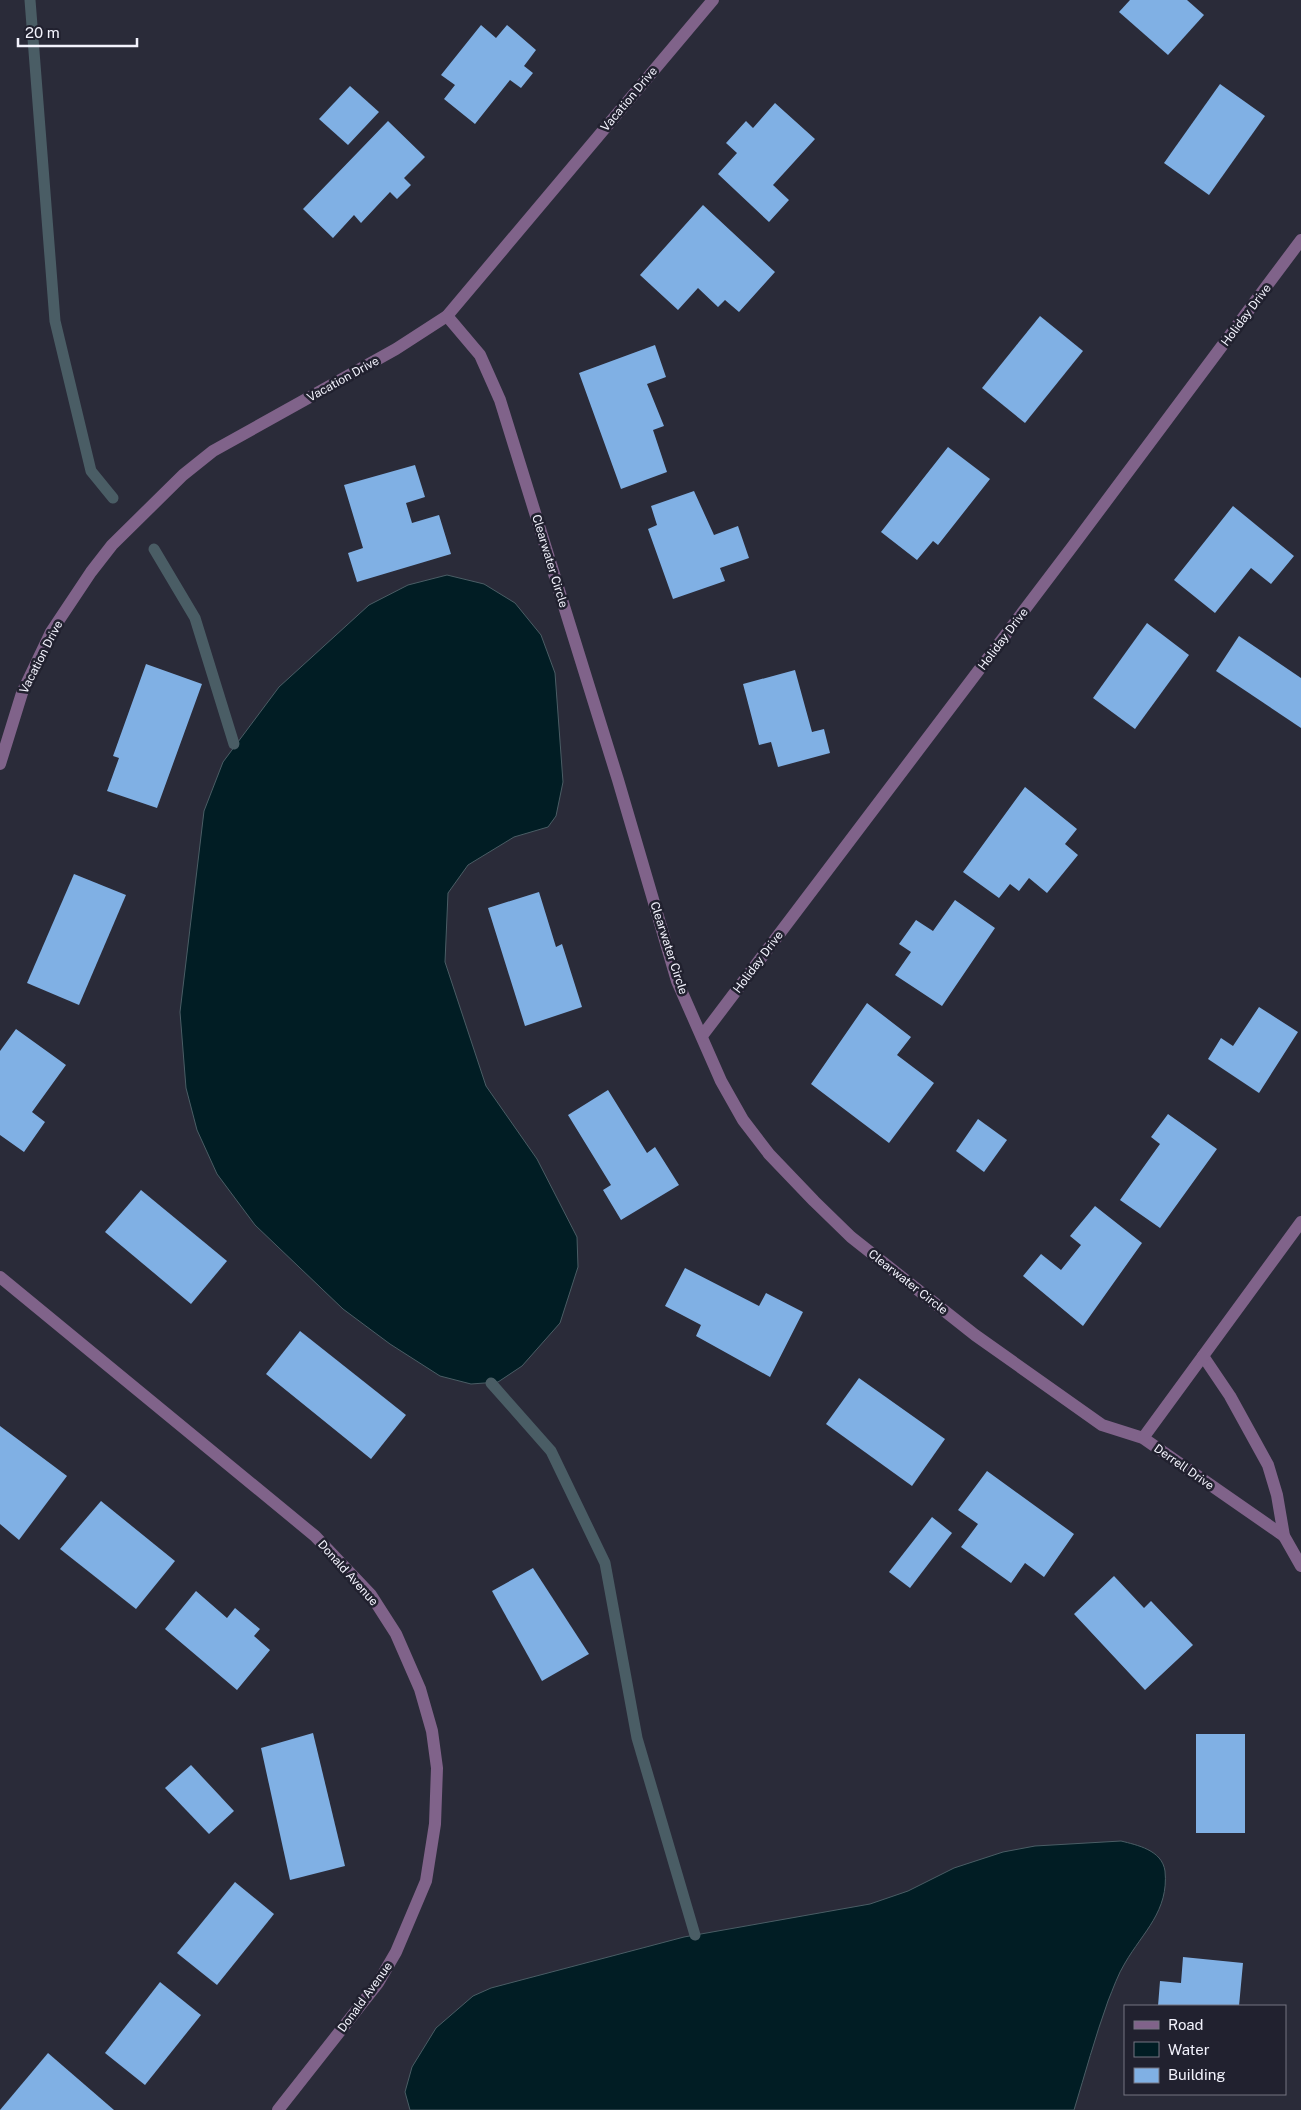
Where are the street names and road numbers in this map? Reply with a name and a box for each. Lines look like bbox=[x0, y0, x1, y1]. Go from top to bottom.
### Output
street label: Vacation Drive bbox=[598, 64, 660, 134]
street label: Holiday Drive bbox=[1218, 281, 1274, 349]
street label: Vacation Drive bbox=[305, 353, 382, 405]
street label: Clearwater Circle bbox=[529, 513, 571, 610]
street label: Holiday Drive bbox=[975, 605, 1031, 673]
street label: Vacation Drive bbox=[17, 618, 65, 696]
street label: Clearwater Circle bbox=[647, 900, 691, 996]
street label: Holiday Drive bbox=[730, 928, 786, 996]
street label: Clearwater Circle bbox=[866, 1247, 951, 1317]
street label: Derrell Drive bbox=[1151, 1441, 1217, 1493]
street label: Donald Avenue bbox=[315, 1537, 381, 1609]
street label: Donald Avenue bbox=[335, 1959, 395, 2035]

